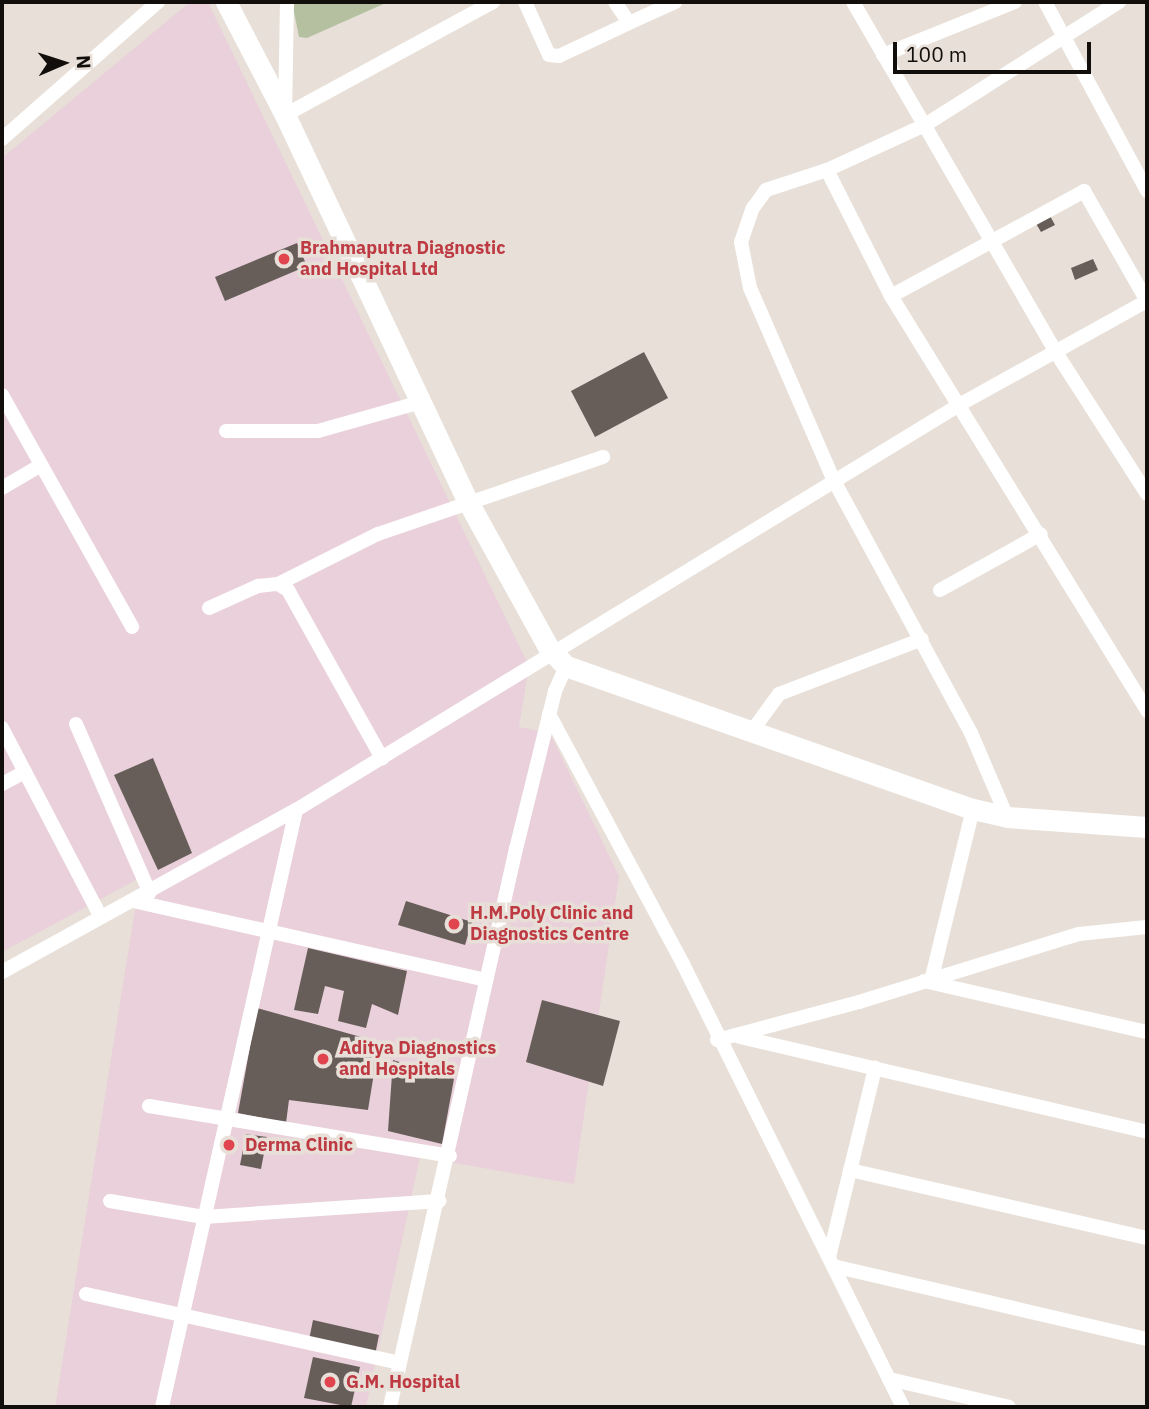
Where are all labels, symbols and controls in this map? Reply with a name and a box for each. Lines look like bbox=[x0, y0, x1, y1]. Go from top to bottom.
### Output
north arrow bbox=[28, 28, 98, 98]
scale bar bbox=[897, 28, 1095, 72]
text: 100 m bbox=[906, 40, 967, 68]
text: N bbox=[72, 54, 96, 69]
place label: Brahmaputra Diagnostic and Hospital Ltd bbox=[300, 238, 505, 280]
marker: Brahmaputra Diagnostic and Hospital Ltd bbox=[274, 249, 294, 269]
place label: H.M.Poly Clinic and Diagnostics Centre bbox=[470, 903, 633, 946]
marker: H.M.Poly Clinic and Diagnostics Centre bbox=[444, 914, 464, 934]
place label: Aditya Diagnostics and Hospitals bbox=[339, 1038, 496, 1080]
marker: Aditya Diagnostics and Hospitals bbox=[313, 1049, 333, 1069]
place label: Derma Clinic bbox=[245, 1134, 353, 1156]
marker: Derma Clinic bbox=[219, 1135, 239, 1155]
place label: G.M. Hospital bbox=[346, 1371, 460, 1393]
marker: G.M. Hospital bbox=[320, 1372, 340, 1392]

